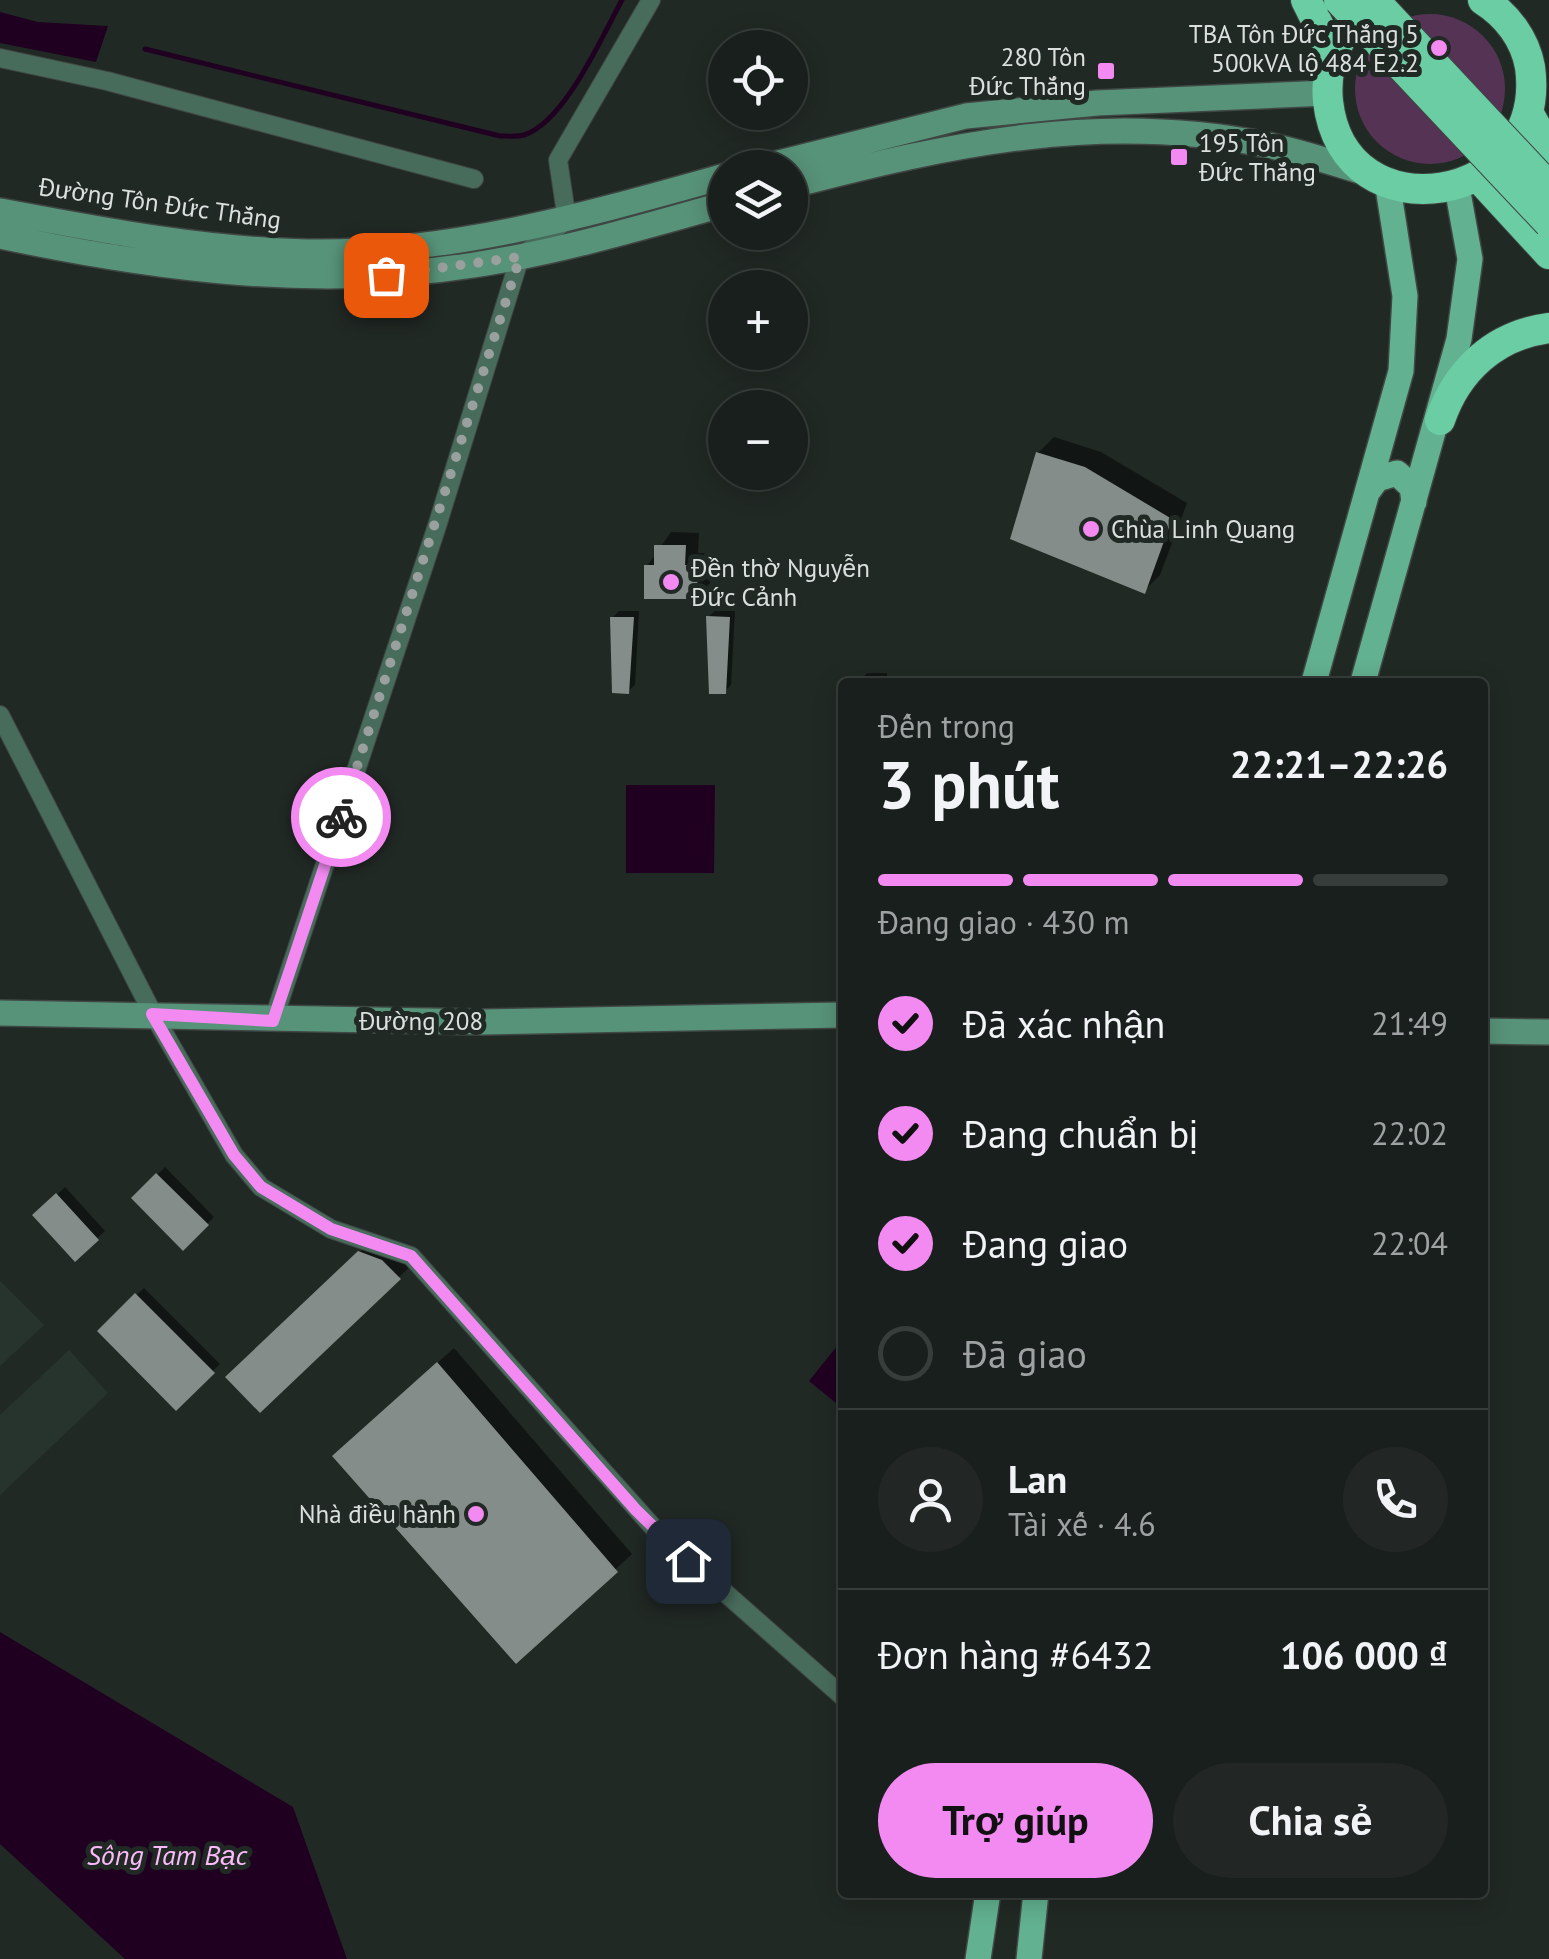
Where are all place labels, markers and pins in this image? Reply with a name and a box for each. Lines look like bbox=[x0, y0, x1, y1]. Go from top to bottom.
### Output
place label: TBA Tôn Đức Thắng 5 500kVA lộ 484 E2.2 bbox=[1189, 18, 1419, 79]
marker: TBA Tôn Đức Thắng 5 500kVA lộ 484 E2.2 bbox=[1428, 37, 1450, 59]
place label: 280 Tôn Đức Thắng bbox=[968, 41, 1086, 102]
marker: 280 Tôn Đức Thắng bbox=[1095, 60, 1117, 82]
place label: 195 Tôn Đức Thắng bbox=[1198, 127, 1316, 188]
marker: 195 Tôn Đức Thắng bbox=[1168, 146, 1190, 168]
pin bbox=[344, 233, 429, 318]
place label: Chùa Linh Quang bbox=[1111, 513, 1295, 545]
marker: Chùa Linh Quang bbox=[1080, 518, 1102, 540]
place label: Đền thờ Nguyễn Đức Cảnh bbox=[690, 552, 870, 613]
marker: Đền thờ Nguyễn Đức Cảnh bbox=[660, 571, 682, 593]
place label: Nhà điều hành bbox=[299, 1498, 456, 1530]
marker: Nhà điều hành bbox=[465, 1503, 487, 1525]
pin bbox=[646, 1519, 731, 1604]

